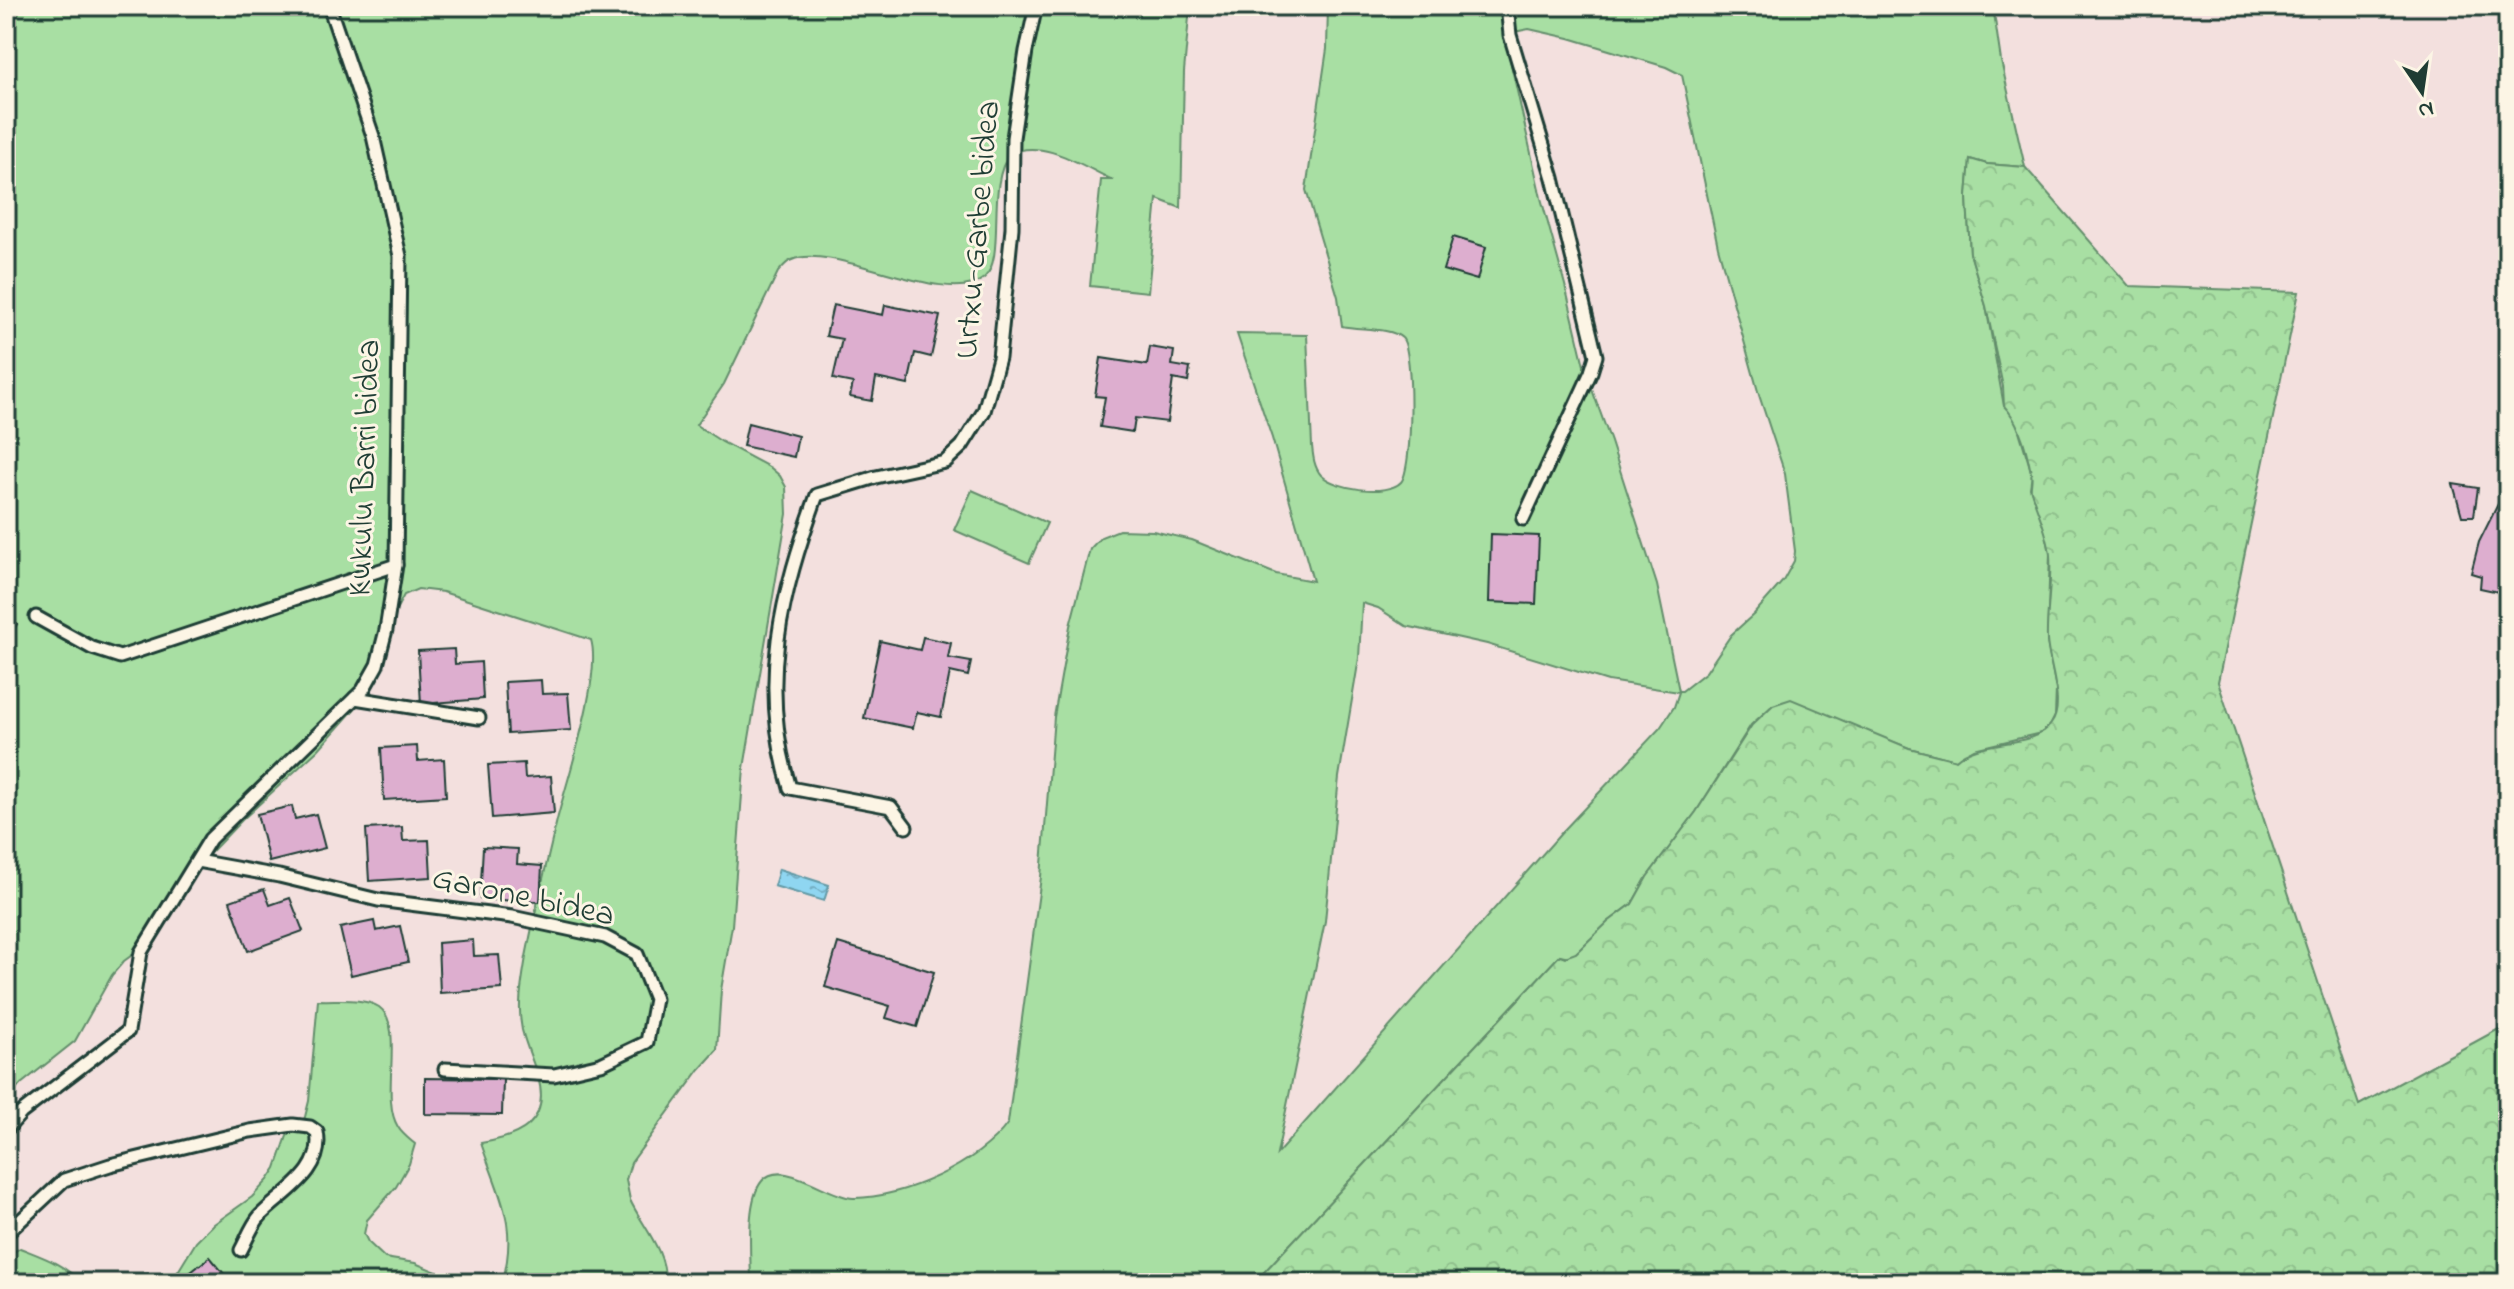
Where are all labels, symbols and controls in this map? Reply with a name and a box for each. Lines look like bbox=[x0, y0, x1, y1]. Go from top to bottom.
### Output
north arrow bbox=[2382, 52, 2462, 132]
text: N bbox=[2415, 91, 2437, 126]
street label: Urtxu-Garbe bidea bbox=[943, 99, 1015, 361]
street label: Kukulu Barri bidea bbox=[337, 339, 395, 597]
street label: Garone bidea bbox=[427, 854, 619, 942]

